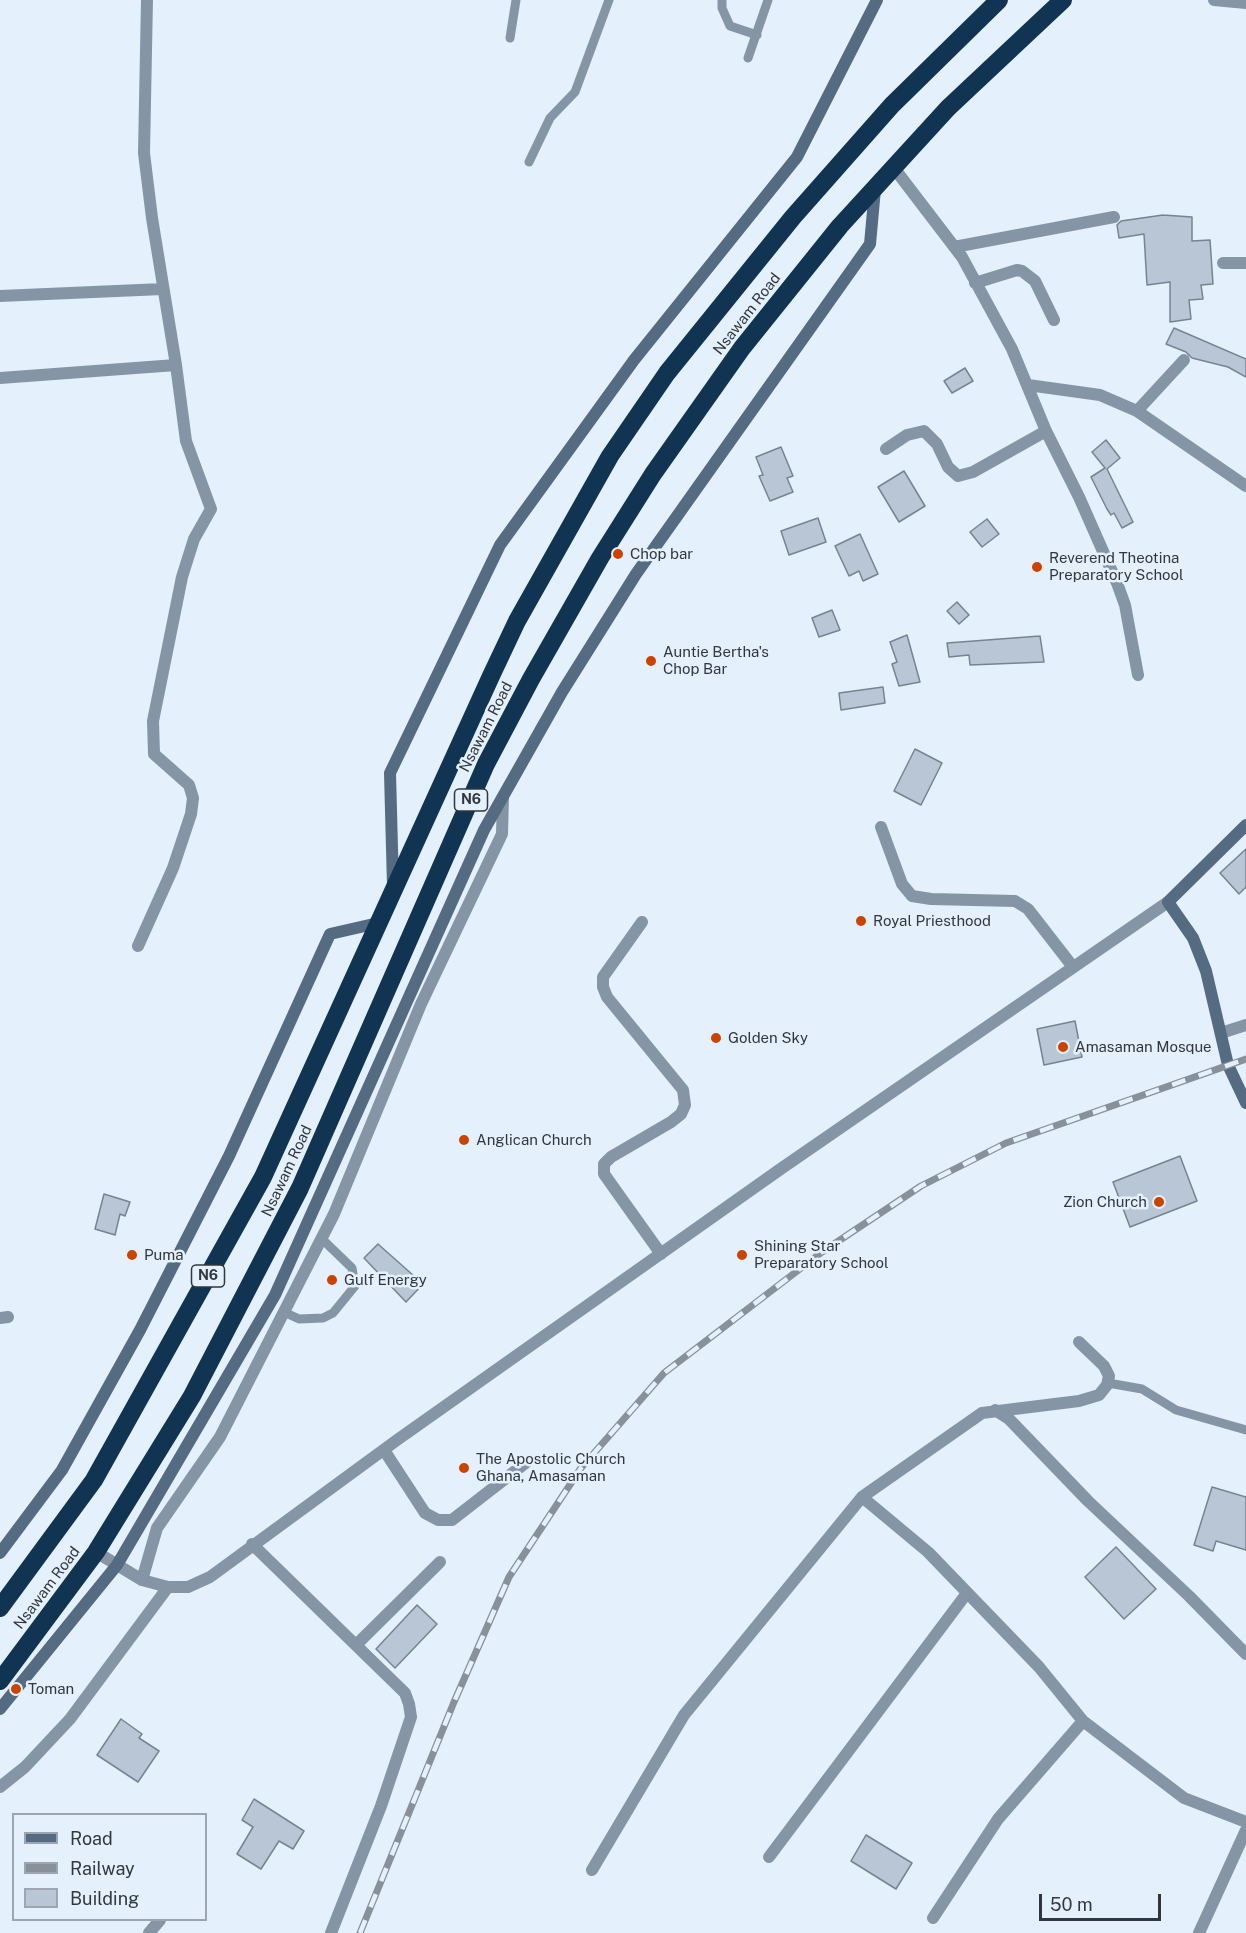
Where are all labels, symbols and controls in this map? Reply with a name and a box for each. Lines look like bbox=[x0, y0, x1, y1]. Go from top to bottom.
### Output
street label: Nsawam Road bbox=[709, 269, 785, 359]
place label: Chop bar bbox=[630, 545, 693, 563]
marker: Chop bar bbox=[611, 547, 625, 561]
place label: Reverend Theotina Preparatory School bbox=[1049, 549, 1184, 584]
marker: Reverend Theotina Preparatory School bbox=[1030, 560, 1044, 574]
place label: Auntie Bertha's Chop Bar bbox=[663, 643, 769, 678]
marker: Auntie Bertha's Chop Bar bbox=[644, 654, 658, 668]
street label: Nsawam Road bbox=[456, 679, 516, 775]
road number: N6 bbox=[454, 789, 488, 811]
place label: Royal Priesthood bbox=[873, 912, 991, 930]
marker: Royal Priesthood bbox=[854, 914, 868, 928]
place label: Golden Sky bbox=[728, 1029, 808, 1047]
marker: Golden Sky bbox=[709, 1031, 723, 1045]
place label: Amasaman Mosque bbox=[1075, 1038, 1212, 1056]
marker: Amasaman Mosque bbox=[1056, 1040, 1070, 1054]
street label: Nsawam Road bbox=[258, 1122, 316, 1220]
place label: Anglican Church bbox=[476, 1131, 592, 1149]
marker: Anglican Church bbox=[457, 1133, 471, 1147]
place label: Zion Church bbox=[1063, 1193, 1147, 1211]
marker: Zion Church bbox=[1152, 1195, 1166, 1209]
place label: Shining Star Preparatory School bbox=[754, 1237, 889, 1272]
place label: Puma bbox=[144, 1246, 184, 1264]
marker: Puma bbox=[125, 1248, 139, 1262]
marker: Shining Star Preparatory School bbox=[735, 1248, 749, 1262]
road number: N6 bbox=[192, 1265, 224, 1287]
place label: Gulf Energy bbox=[344, 1271, 427, 1289]
marker: Gulf Energy bbox=[325, 1273, 339, 1287]
place label: The Apostolic Church Ghana, Amasaman bbox=[476, 1450, 625, 1485]
marker: The Apostolic Church Ghana, Amasaman bbox=[457, 1461, 471, 1475]
street label: Nsawam Road bbox=[10, 1543, 84, 1633]
place label: Toman bbox=[28, 1680, 74, 1698]
marker: Toman bbox=[9, 1682, 23, 1696]
legend bbox=[12, 1813, 207, 1921]
text: Road bbox=[70, 1828, 113, 1849]
text: Railway bbox=[70, 1858, 135, 1879]
scale bar bbox=[1042, 1882, 1164, 1920]
text: Building bbox=[70, 1888, 139, 1909]
text: 50 m bbox=[1050, 1894, 1093, 1915]

